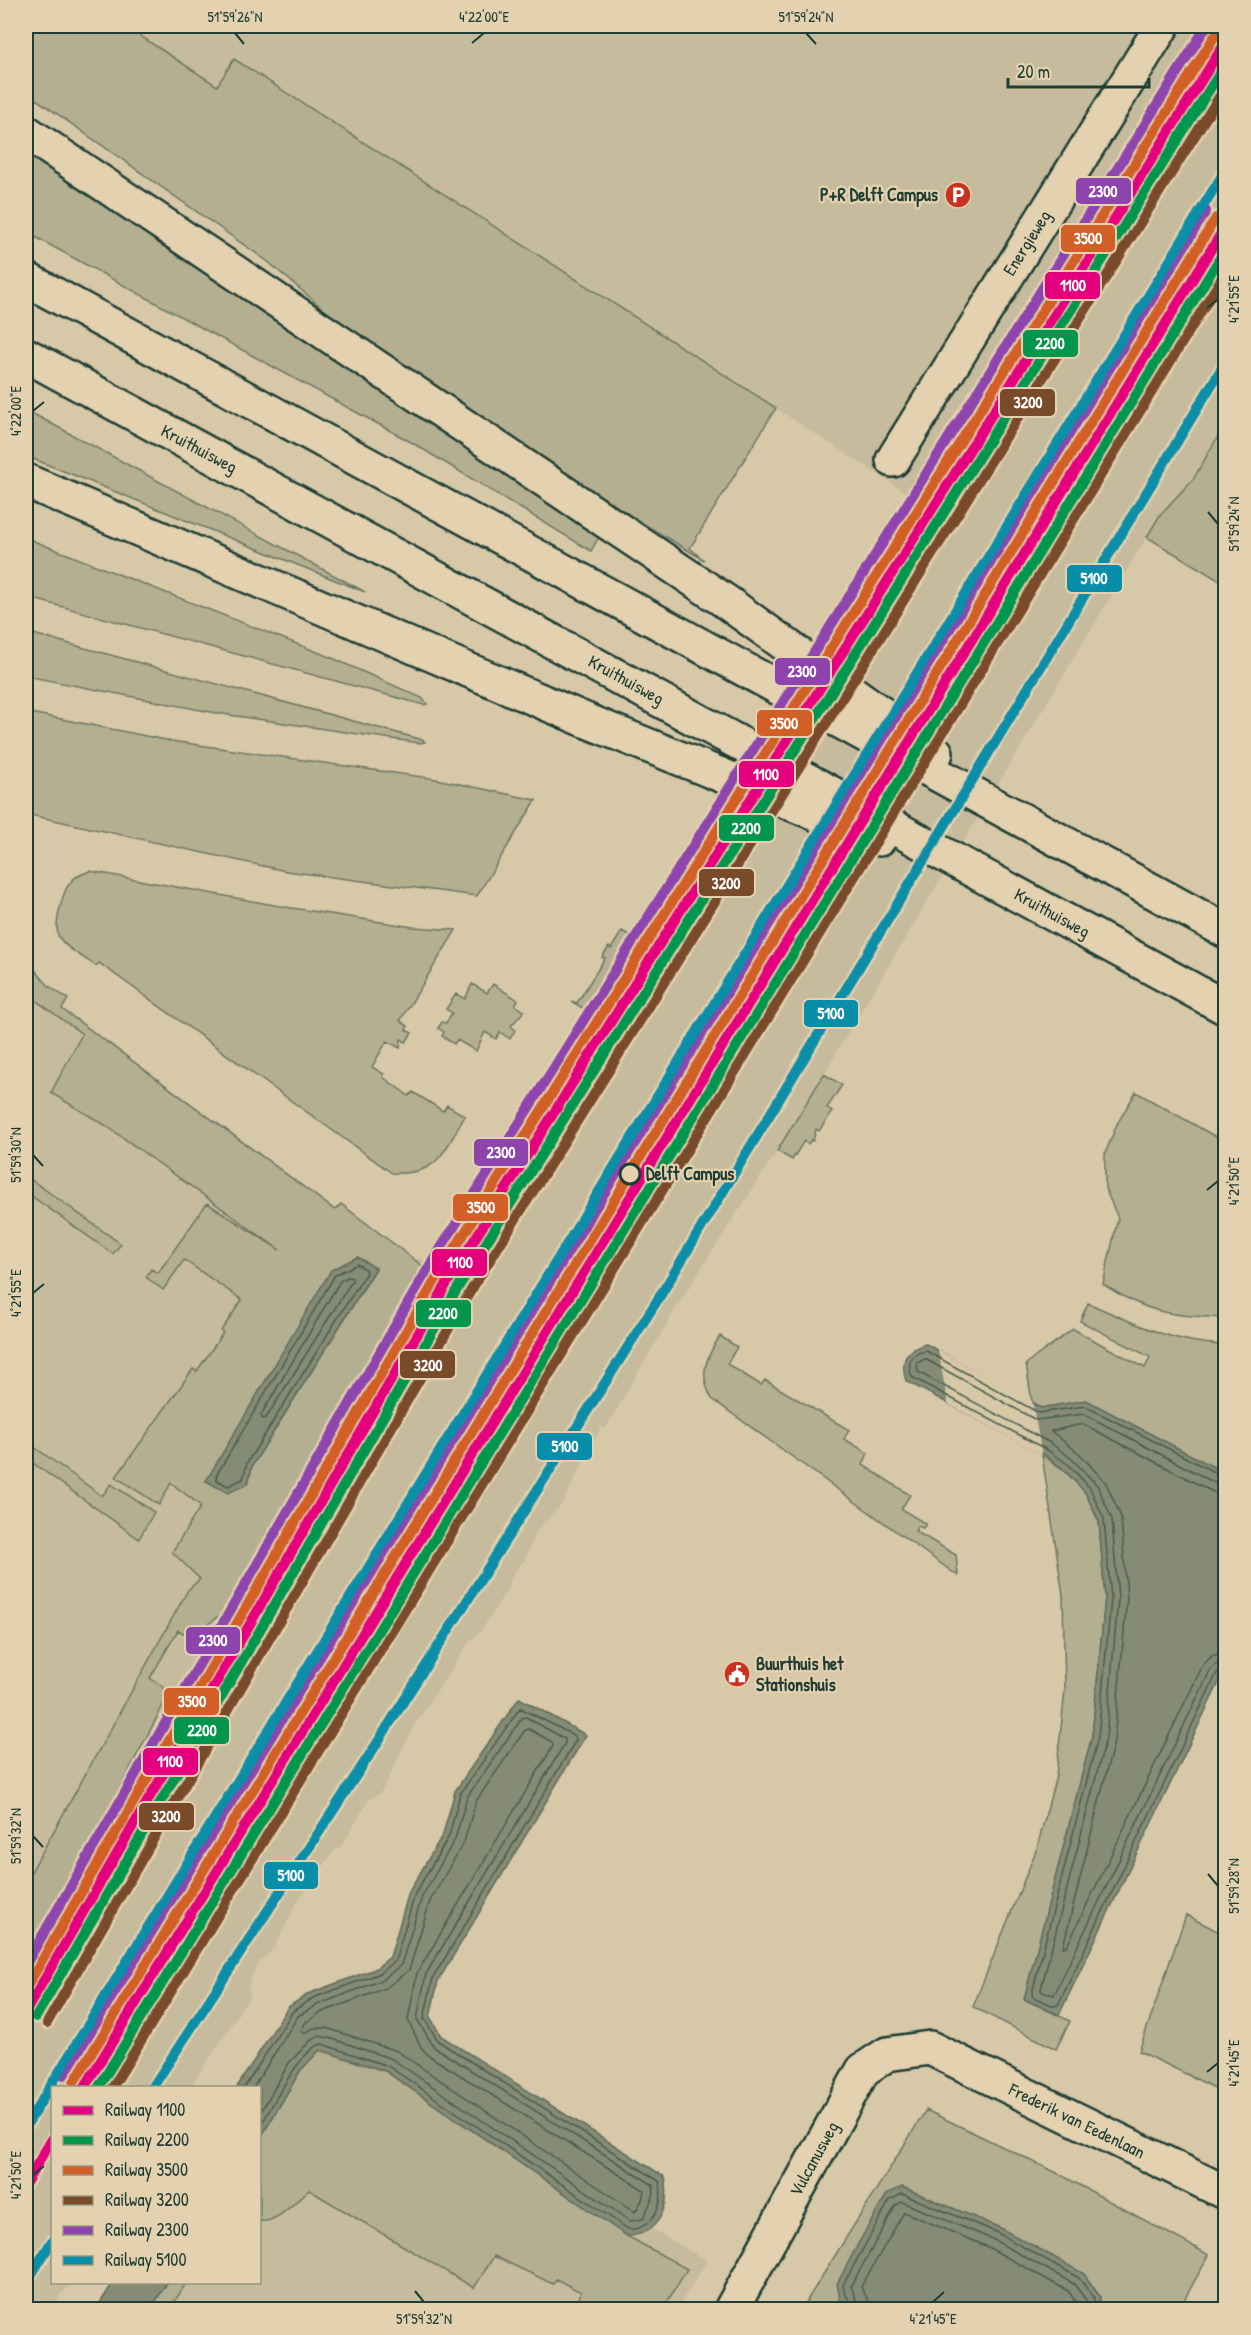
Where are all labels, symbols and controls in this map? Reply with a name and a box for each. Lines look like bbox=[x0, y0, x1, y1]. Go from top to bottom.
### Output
text: 51°59'26"N bbox=[207, 6, 263, 27]
text: 4°22'00"E bbox=[459, 6, 509, 27]
text: 51°59'24"N bbox=[779, 6, 833, 27]
scale bar bbox=[1008, 51, 1149, 89]
text: 20 m bbox=[1017, 59, 1050, 84]
line badge: 2300 bbox=[1075, 177, 1132, 205]
parking icon: P+R Delft Campus bbox=[943, 180, 973, 210]
text: 2300 bbox=[1089, 180, 1118, 202]
place label: P+R Delft Campus bbox=[820, 182, 938, 208]
street label: Energieweg bbox=[997, 205, 1056, 280]
line badge: 3500 bbox=[1060, 224, 1116, 253]
text: 3500 bbox=[1074, 227, 1102, 249]
line badge: 1100 bbox=[1044, 271, 1101, 300]
text: 1100 bbox=[1060, 274, 1086, 296]
text: 4°21'55"E bbox=[1223, 275, 1244, 323]
line badge: 2200 bbox=[1022, 329, 1079, 358]
text: 2200 bbox=[1035, 332, 1065, 354]
text: 4°22'00"E bbox=[5, 386, 26, 436]
line badge: 3200 bbox=[999, 388, 1056, 417]
text: 3200 bbox=[1014, 391, 1043, 413]
street label: Kruithuisweg bbox=[157, 418, 242, 479]
text: 51°59'24"N bbox=[1223, 497, 1244, 551]
line badge: 5100 bbox=[1066, 564, 1123, 593]
text: 5100 bbox=[1081, 567, 1107, 589]
street label: Kruithuisweg bbox=[584, 649, 669, 711]
line badge: 2300 bbox=[774, 657, 831, 686]
text: 2300 bbox=[788, 660, 817, 682]
line badge: 3500 bbox=[756, 709, 813, 737]
text: 3500 bbox=[770, 712, 798, 734]
line badge: 1100 bbox=[738, 760, 795, 788]
text: 1100 bbox=[753, 763, 779, 785]
line badge: 2200 bbox=[718, 814, 775, 842]
text: 2200 bbox=[731, 817, 761, 839]
line badge: 3200 bbox=[698, 868, 755, 897]
text: 3200 bbox=[712, 872, 741, 894]
street label: Kruithuisweg bbox=[1010, 882, 1095, 944]
line badge: 5100 bbox=[803, 999, 859, 1028]
text: 5100 bbox=[818, 1002, 844, 1024]
text: 51°59'30"N bbox=[5, 1127, 26, 1183]
line badge: 2300 bbox=[473, 1138, 529, 1167]
text: 2300 bbox=[487, 1141, 516, 1163]
text: 4°21'50"E bbox=[1223, 1157, 1244, 1205]
place label: Delft Campus bbox=[646, 1161, 734, 1187]
marker: Delft Campus bbox=[619, 1163, 641, 1185]
line badge: 3500 bbox=[452, 1193, 509, 1222]
text: 3500 bbox=[467, 1196, 495, 1218]
line badge: 1100 bbox=[431, 1248, 488, 1277]
text: 1100 bbox=[447, 1251, 473, 1273]
text: 4°21'55"E bbox=[5, 1269, 26, 1317]
line badge: 2200 bbox=[415, 1299, 472, 1328]
text: 2200 bbox=[428, 1302, 458, 1324]
line badge: 3200 bbox=[399, 1350, 456, 1379]
text: 3200 bbox=[414, 1354, 443, 1376]
line badge: 5100 bbox=[536, 1432, 593, 1461]
text: 5100 bbox=[552, 1435, 578, 1457]
line badge: 2300 bbox=[185, 1626, 241, 1655]
text: 2300 bbox=[199, 1629, 228, 1651]
place label: Buurthuis het Stationshuis bbox=[756, 1651, 844, 1697]
public building icon: Buurthuis het Stationshuis bbox=[722, 1659, 752, 1689]
line badge: 3500 bbox=[163, 1687, 220, 1716]
text: 3500 bbox=[178, 1690, 206, 1712]
line badge: 2200 bbox=[173, 1716, 230, 1745]
text: 2200 bbox=[187, 1719, 217, 1741]
line badge: 1100 bbox=[142, 1747, 199, 1776]
text: 1100 bbox=[157, 1750, 183, 1772]
line badge: 3200 bbox=[138, 1802, 195, 1831]
text: 3200 bbox=[152, 1805, 181, 1827]
text: 51°59'32"N bbox=[5, 1808, 26, 1864]
text: 51°59'28"N bbox=[1223, 1858, 1244, 1914]
line badge: 5100 bbox=[263, 1861, 319, 1890]
text: 5100 bbox=[278, 1864, 304, 1886]
text: 4°21'45"E bbox=[1223, 2039, 1244, 2087]
street label: Frederik van Eedenlaan bbox=[1004, 2076, 1149, 2164]
legend bbox=[51, 2086, 261, 2284]
text: Railway 1100 bbox=[105, 2097, 185, 2122]
street label: Vulcanusweg bbox=[783, 2117, 844, 2201]
text: Railway 2200 bbox=[105, 2127, 189, 2152]
text: 4°21'50"E bbox=[5, 2151, 26, 2199]
text: Railway 3500 bbox=[105, 2157, 188, 2182]
text: Railway 3200 bbox=[105, 2187, 189, 2212]
text: Railway 2300 bbox=[105, 2217, 189, 2242]
text: Railway 5100 bbox=[105, 2247, 186, 2272]
text: 51°59'32"N bbox=[396, 2308, 452, 2329]
text: 4°21'45"E bbox=[909, 2308, 957, 2329]

